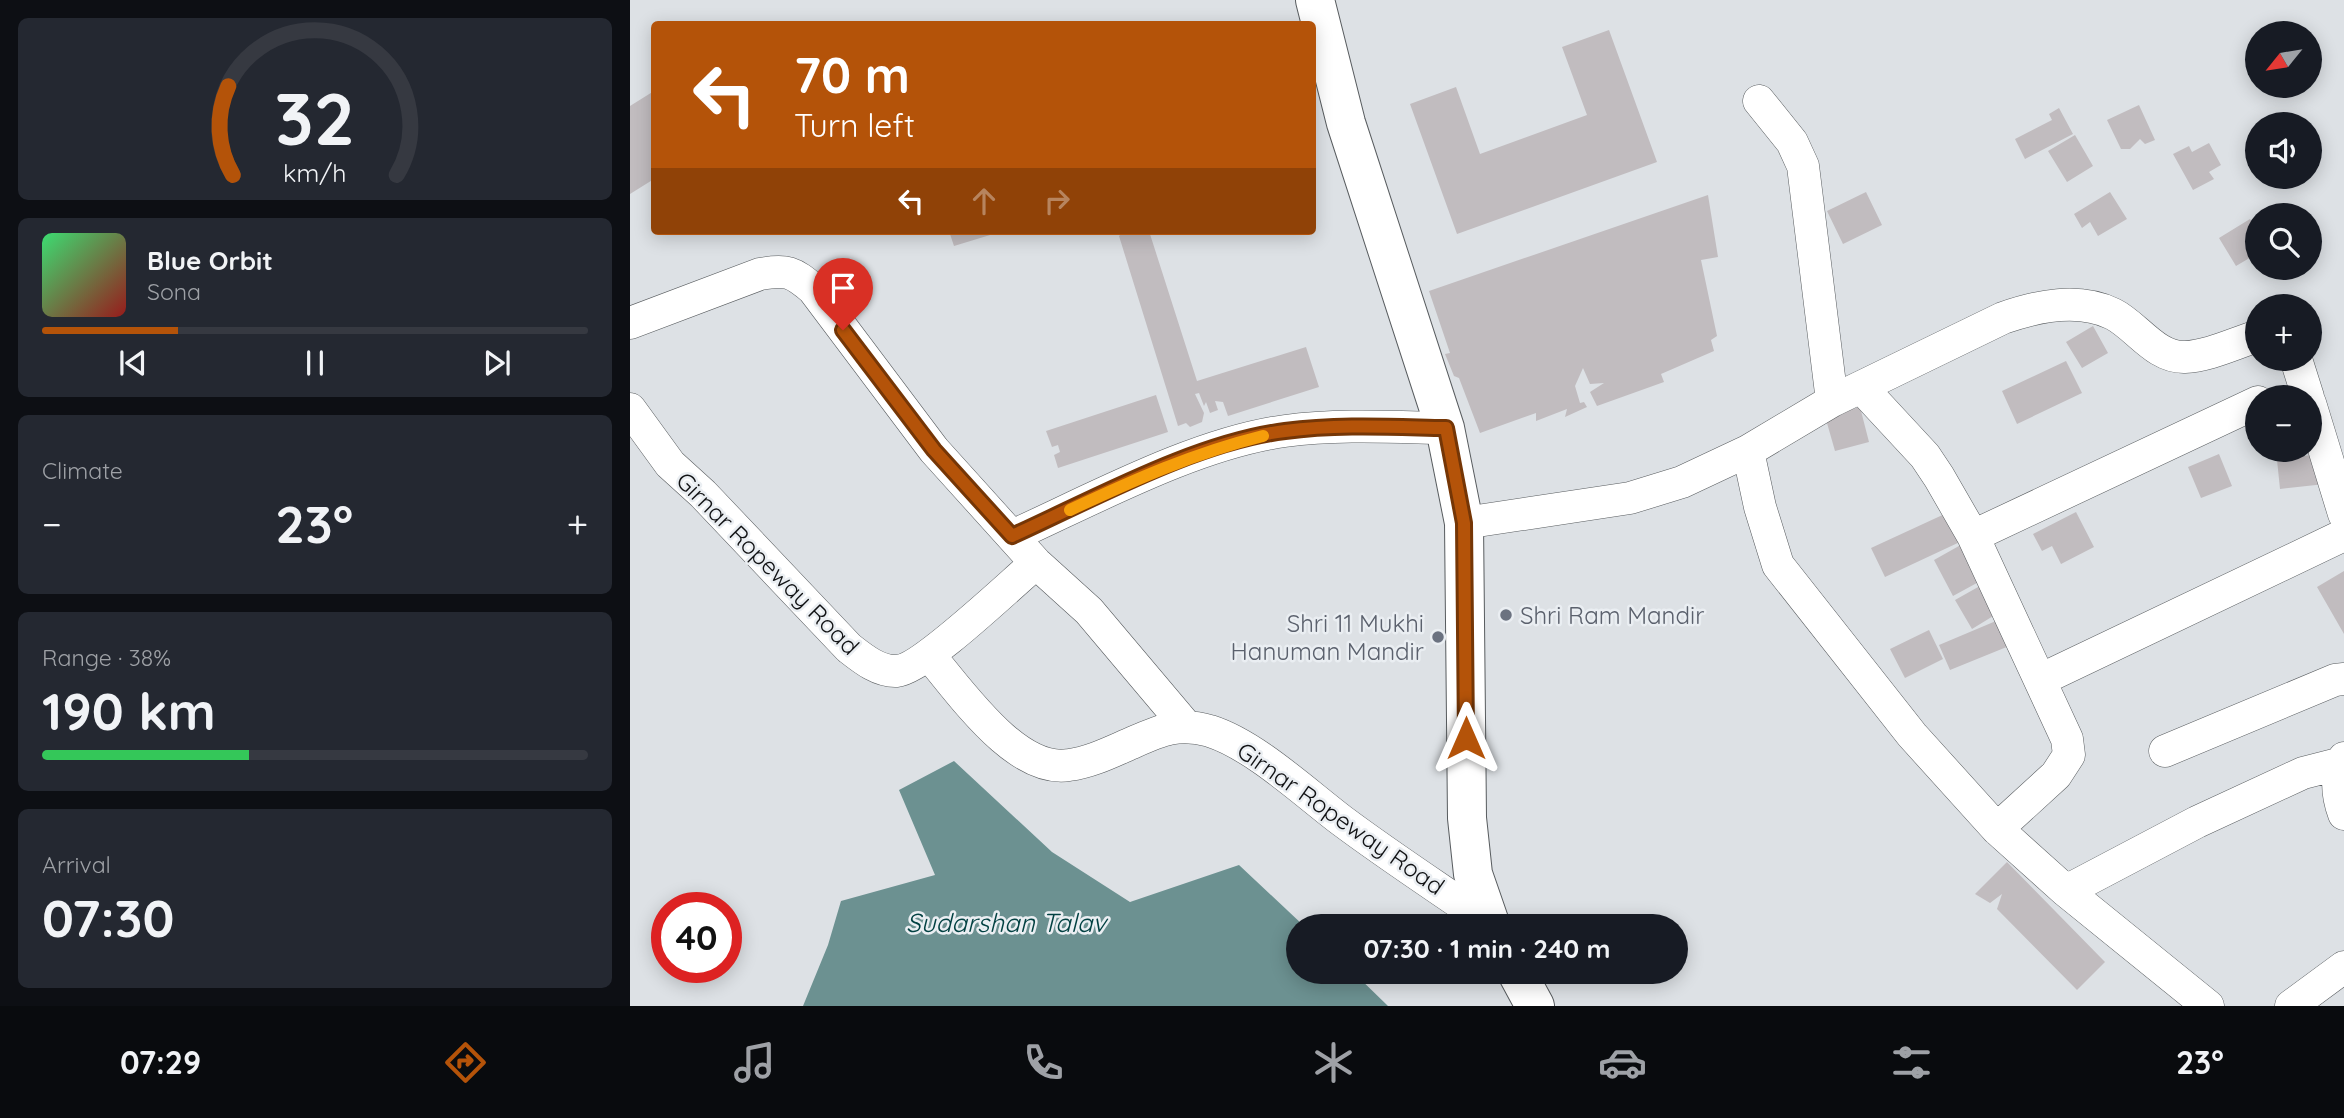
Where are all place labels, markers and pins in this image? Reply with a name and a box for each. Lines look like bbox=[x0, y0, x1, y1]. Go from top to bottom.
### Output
pin bbox=[813, 258, 873, 330]
place label: Shri Ram Mandir bbox=[1520, 600, 1704, 630]
marker: Shri Ram Mandir bbox=[1498, 607, 1514, 623]
place label: Shri 11 Mukhi Hanuman Mandir bbox=[1231, 608, 1424, 666]
marker: Shri 11 Mukhi Hanuman Mandir bbox=[1430, 629, 1446, 645]

